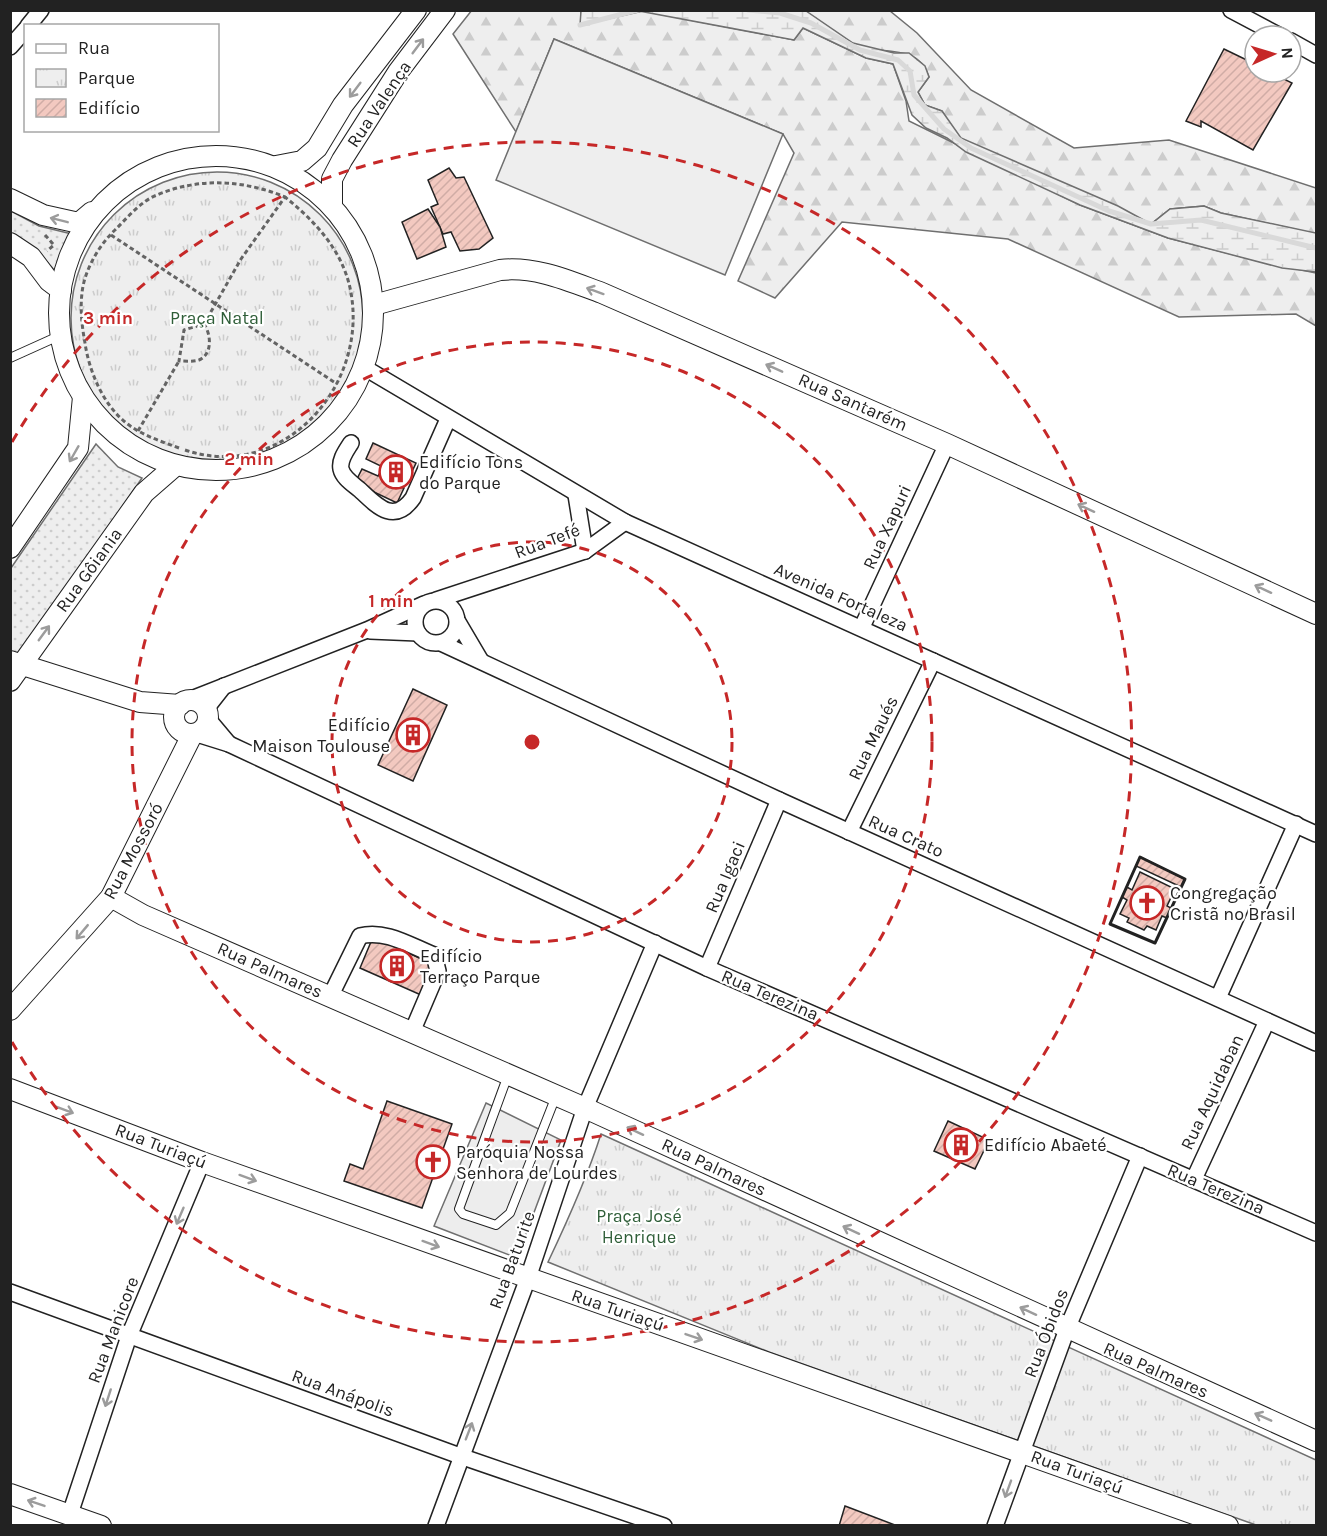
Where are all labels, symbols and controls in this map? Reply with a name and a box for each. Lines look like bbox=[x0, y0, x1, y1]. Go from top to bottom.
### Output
legend bbox=[24, 24, 219, 132]
north arrow bbox=[1243, 24, 1303, 84]
text: Rua bbox=[78, 37, 110, 59]
one-way arrow bbox=[412, 38, 425, 54]
text: N bbox=[1278, 47, 1297, 59]
street label: Rua Valença bbox=[342, 56, 416, 152]
text: Parque bbox=[78, 67, 135, 89]
one-way arrow bbox=[348, 82, 361, 98]
text: Edifício bbox=[78, 97, 140, 119]
one-way arrow bbox=[50, 213, 69, 225]
one-way arrow bbox=[586, 284, 605, 295]
text: 3 min bbox=[83, 307, 133, 329]
park label: Praça Natal bbox=[170, 307, 264, 329]
one-way arrow bbox=[765, 362, 784, 373]
street label: Rua Santarém bbox=[795, 368, 911, 436]
one-way arrow bbox=[67, 445, 79, 462]
text: 2 min bbox=[224, 448, 274, 470]
place label: Edifício Tons do Parque bbox=[419, 451, 523, 494]
building icon: Edifício Tons do Parque bbox=[378, 454, 414, 490]
street label: Rua Xapuri bbox=[858, 481, 916, 573]
one-way arrow bbox=[1078, 501, 1096, 513]
street label: Rua Tefé bbox=[511, 518, 583, 564]
street label: Rua Gôiania bbox=[51, 524, 127, 616]
street label: Avenida Fortaleza bbox=[771, 558, 911, 636]
one-way arrow bbox=[1255, 583, 1273, 595]
text: 1 min bbox=[368, 590, 414, 612]
one-way arrow bbox=[38, 625, 50, 641]
street label: Rua Maués bbox=[843, 692, 903, 784]
place label: Edifício Maison Toulouse bbox=[252, 714, 390, 757]
building icon: Edifício Maison Toulouse bbox=[395, 717, 431, 753]
centre of rings bbox=[522, 732, 542, 752]
street label: Rua Mossoró bbox=[98, 799, 168, 903]
street label: Rua Crato bbox=[865, 810, 947, 862]
street label: Rua Igaci bbox=[700, 838, 750, 916]
place label: Congregação Cristã no Brasil bbox=[1170, 882, 1296, 925]
church icon: Congregação Cristã no Brasil bbox=[1129, 885, 1165, 921]
one-way arrow bbox=[75, 924, 89, 939]
street label: Rua Palmares bbox=[214, 937, 326, 1003]
place label: Edifício Terraço Parque bbox=[420, 945, 540, 988]
building icon: Edifício Terraço Parque bbox=[379, 948, 415, 984]
street label: Rua Terezina bbox=[718, 965, 822, 1025]
street label: Rua Aquidaban bbox=[1176, 1031, 1248, 1153]
one-way arrow bbox=[55, 1105, 74, 1116]
street label: Rua Turiaçú bbox=[112, 1118, 210, 1174]
one-way arrow bbox=[627, 1125, 645, 1136]
building icon: Edifício Abaeté bbox=[943, 1127, 979, 1163]
street label: Rua Palmares bbox=[658, 1133, 770, 1201]
place label: Edifício Abaeté bbox=[984, 1134, 1107, 1156]
place label: Paróquia Nossa Senhora de Lourdes bbox=[456, 1141, 618, 1184]
church icon: Paróquia Nossa Senhora de Lourdes bbox=[415, 1144, 451, 1180]
street label: Rua Terezina bbox=[1164, 1159, 1268, 1219]
one-way arrow bbox=[238, 1174, 257, 1185]
park label: Praça José Henrique bbox=[596, 1205, 682, 1248]
one-way arrow bbox=[173, 1207, 184, 1225]
street label: Rua Baturite bbox=[484, 1208, 540, 1312]
one-way arrow bbox=[842, 1224, 860, 1235]
one-way arrow bbox=[422, 1239, 440, 1250]
street label: Rua Manicore bbox=[83, 1274, 143, 1386]
street label: Rua Turiaçú bbox=[569, 1284, 667, 1336]
street label: Rua Óbidos bbox=[1018, 1285, 1073, 1381]
one-way arrow bbox=[1019, 1305, 1037, 1317]
one-way arrow bbox=[685, 1332, 703, 1343]
street label: Rua Palmares bbox=[1100, 1337, 1212, 1403]
street label: Rua Anápolis bbox=[289, 1364, 397, 1422]
one-way arrow bbox=[102, 1388, 113, 1407]
one-way arrow bbox=[1255, 1411, 1273, 1423]
one-way arrow bbox=[465, 1422, 476, 1441]
street label: Rua Turiaçú bbox=[1028, 1445, 1126, 1499]
one-way arrow bbox=[1002, 1479, 1013, 1498]
one-way arrow bbox=[27, 1496, 46, 1507]

